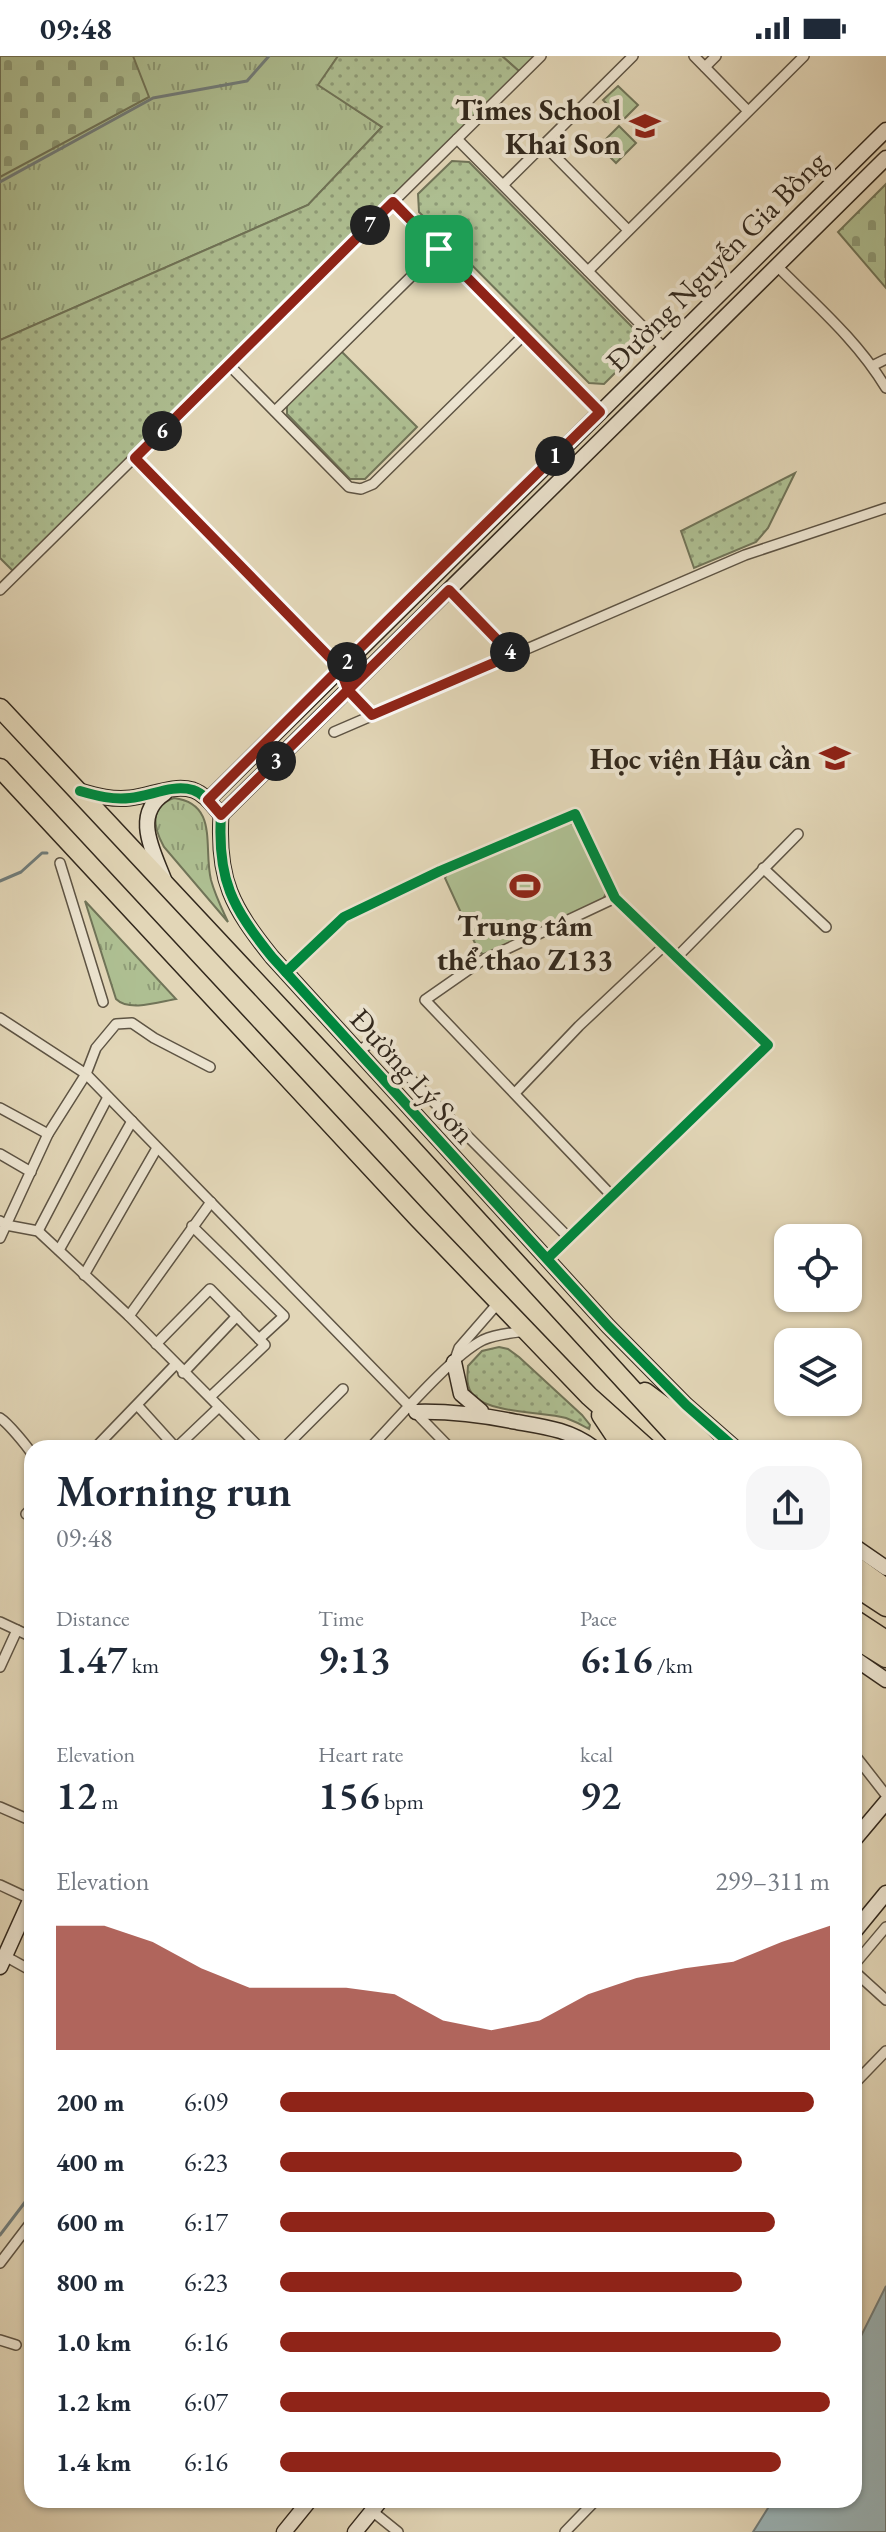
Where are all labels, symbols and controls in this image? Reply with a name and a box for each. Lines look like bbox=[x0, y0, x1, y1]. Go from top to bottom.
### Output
text: 09:48 bbox=[40, 9, 112, 48]
place label: Times School Khai Son bbox=[455, 90, 621, 163]
school or university icon: Times School Khai Son bbox=[628, 109, 662, 143]
street label: Đường Nguyễn Gia Bồng bbox=[597, 142, 835, 380]
pin: 7 bbox=[350, 205, 390, 245]
text: 7 bbox=[364, 210, 376, 239]
pin bbox=[405, 215, 473, 283]
icon: arrive bbox=[417, 227, 461, 271]
pin: 6 bbox=[142, 411, 182, 451]
text: 6 bbox=[156, 416, 168, 445]
pin: 1 bbox=[535, 436, 575, 476]
text: 1 bbox=[549, 441, 561, 470]
pin: 4 bbox=[490, 632, 530, 672]
text: 4 bbox=[504, 637, 516, 666]
pin: 2 bbox=[327, 642, 367, 682]
text: 2 bbox=[341, 647, 353, 676]
place label: Học viện Hậu cần bbox=[590, 739, 811, 778]
pin: 3 bbox=[256, 741, 296, 781]
school or university icon: Học viện Hậu cần bbox=[818, 741, 852, 775]
text: 3 bbox=[270, 746, 282, 775]
sports icon: Trung tâm thể thao Z133 bbox=[508, 869, 542, 903]
place label: Trung tâm thể thao Z133 bbox=[437, 906, 613, 979]
street label: Đường Lý Sơn bbox=[342, 1000, 484, 1152]
map controls bbox=[774, 1224, 862, 1416]
button: locate bbox=[774, 1224, 862, 1312]
button: layers bbox=[774, 1328, 862, 1416]
text: Morning run bbox=[56, 1462, 292, 1519]
button: share bbox=[746, 1466, 830, 1550]
text: 09:48 bbox=[56, 1521, 112, 1555]
text: Distance bbox=[56, 1604, 129, 1633]
text: Time bbox=[318, 1604, 364, 1633]
text: Pace bbox=[580, 1604, 617, 1633]
text: 1.47 bbox=[56, 1633, 127, 1685]
text: 9:13 bbox=[318, 1633, 390, 1685]
text: 6:16 bbox=[580, 1633, 652, 1685]
text: km bbox=[127, 1651, 159, 1680]
text: /km bbox=[652, 1651, 693, 1680]
text: Elevation bbox=[56, 1740, 135, 1769]
text: Heart rate bbox=[318, 1740, 403, 1769]
text: kcal bbox=[580, 1740, 613, 1769]
text: 12 bbox=[56, 1769, 97, 1821]
text: 156 bbox=[318, 1769, 380, 1821]
text: 92 bbox=[580, 1769, 621, 1821]
text: m bbox=[97, 1787, 119, 1816]
text: bpm bbox=[380, 1787, 424, 1816]
text: Elevation bbox=[56, 1864, 150, 1898]
text: 299–311 m bbox=[715, 1864, 830, 1898]
text: 200 m bbox=[56, 2085, 124, 2119]
text: 6:09 bbox=[184, 2085, 228, 2119]
text: 400 m bbox=[56, 2145, 124, 2179]
text: 6:23 bbox=[184, 2145, 228, 2179]
text: 600 m bbox=[56, 2205, 124, 2239]
text: 6:17 bbox=[184, 2205, 228, 2239]
text: 800 m bbox=[56, 2265, 124, 2299]
text: 6:23 bbox=[184, 2265, 228, 2299]
text: 1.0 km bbox=[56, 2325, 131, 2359]
text: 6:16 bbox=[184, 2325, 228, 2359]
text: 1.2 km bbox=[56, 2385, 131, 2419]
text: 6:07 bbox=[184, 2385, 228, 2419]
text: 1.4 km bbox=[56, 2445, 131, 2479]
text: 6:16 bbox=[184, 2445, 228, 2479]

